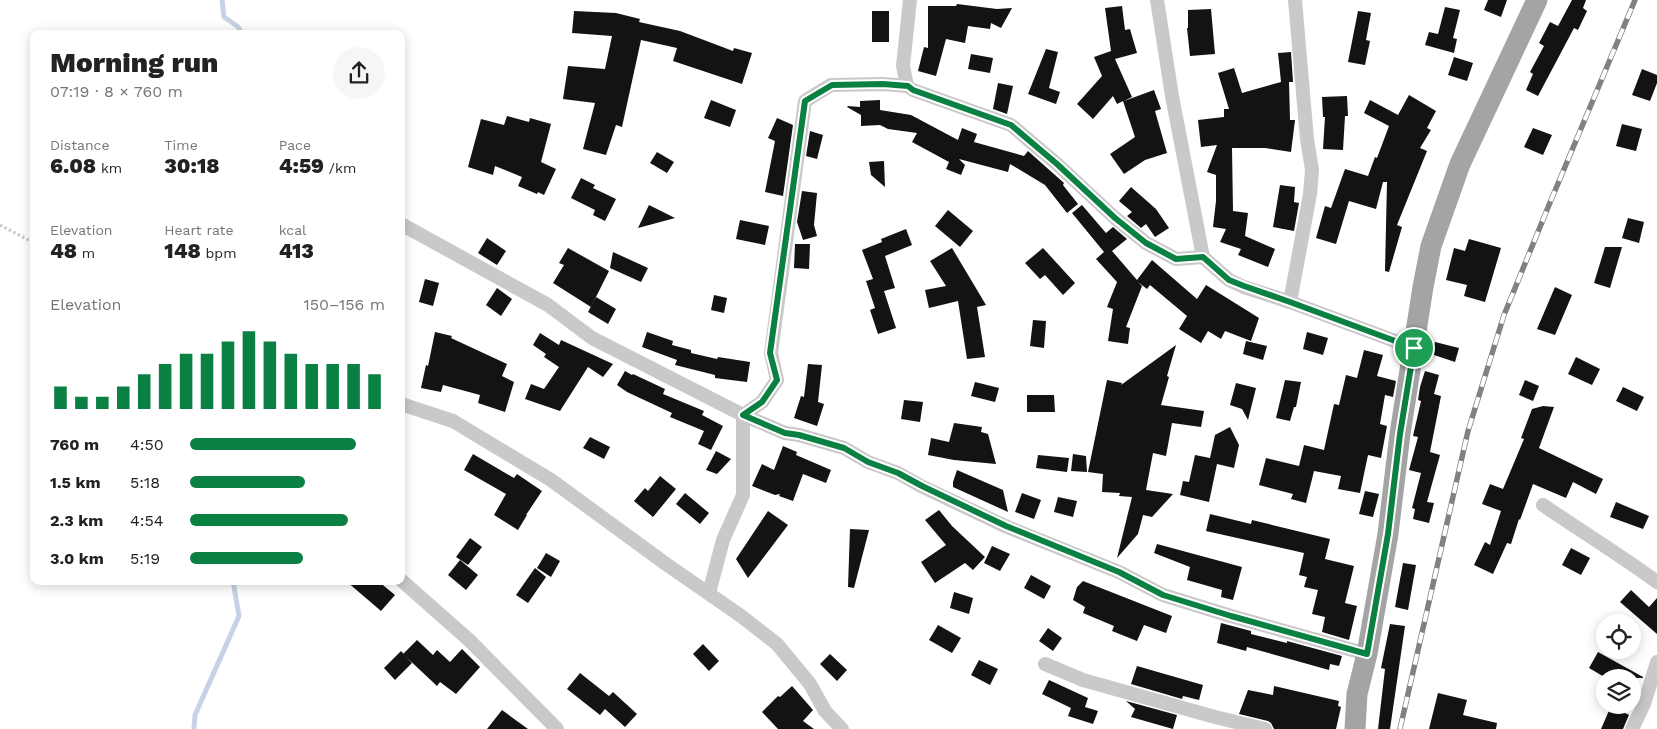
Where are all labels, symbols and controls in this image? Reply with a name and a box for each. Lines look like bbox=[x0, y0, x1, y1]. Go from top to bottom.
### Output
text: Morning run bbox=[50, 46, 218, 79]
button: share bbox=[333, 47, 385, 99]
text: 07:19 · 8 × 760 m bbox=[50, 82, 183, 101]
text: Distance bbox=[50, 137, 110, 153]
text: Time bbox=[164, 137, 198, 153]
text: Pace bbox=[279, 137, 311, 153]
text: 6.08 bbox=[50, 153, 96, 178]
text: 30:18 bbox=[164, 153, 220, 178]
text: 4:59 bbox=[279, 153, 324, 178]
text: km bbox=[96, 160, 122, 176]
text: /km bbox=[324, 160, 356, 176]
text: Elevation bbox=[50, 222, 113, 238]
text: Heart rate bbox=[164, 222, 234, 238]
text: kcal bbox=[279, 222, 306, 238]
text: 48 bbox=[50, 238, 77, 263]
text: 148 bbox=[164, 238, 201, 263]
text: 413 bbox=[279, 238, 314, 263]
text: m bbox=[77, 245, 95, 261]
text: bpm bbox=[201, 245, 236, 261]
text: Elevation bbox=[50, 295, 121, 314]
text: 150–156 m bbox=[304, 295, 385, 314]
pin bbox=[1393, 327, 1435, 369]
icon: arrive bbox=[1400, 334, 1428, 362]
text: 760 m bbox=[50, 435, 99, 454]
text: 4:50 bbox=[130, 435, 164, 454]
text: 1.5 km bbox=[50, 473, 100, 492]
text: 5:18 bbox=[130, 473, 160, 492]
text: 2.3 km bbox=[50, 511, 103, 530]
text: 4:54 bbox=[130, 511, 164, 530]
text: 3.0 km bbox=[50, 549, 104, 568]
text: 5:19 bbox=[130, 549, 160, 568]
map controls bbox=[1596, 614, 1641, 714]
button: locate bbox=[1596, 614, 1641, 659]
button: layers bbox=[1596, 669, 1641, 714]

